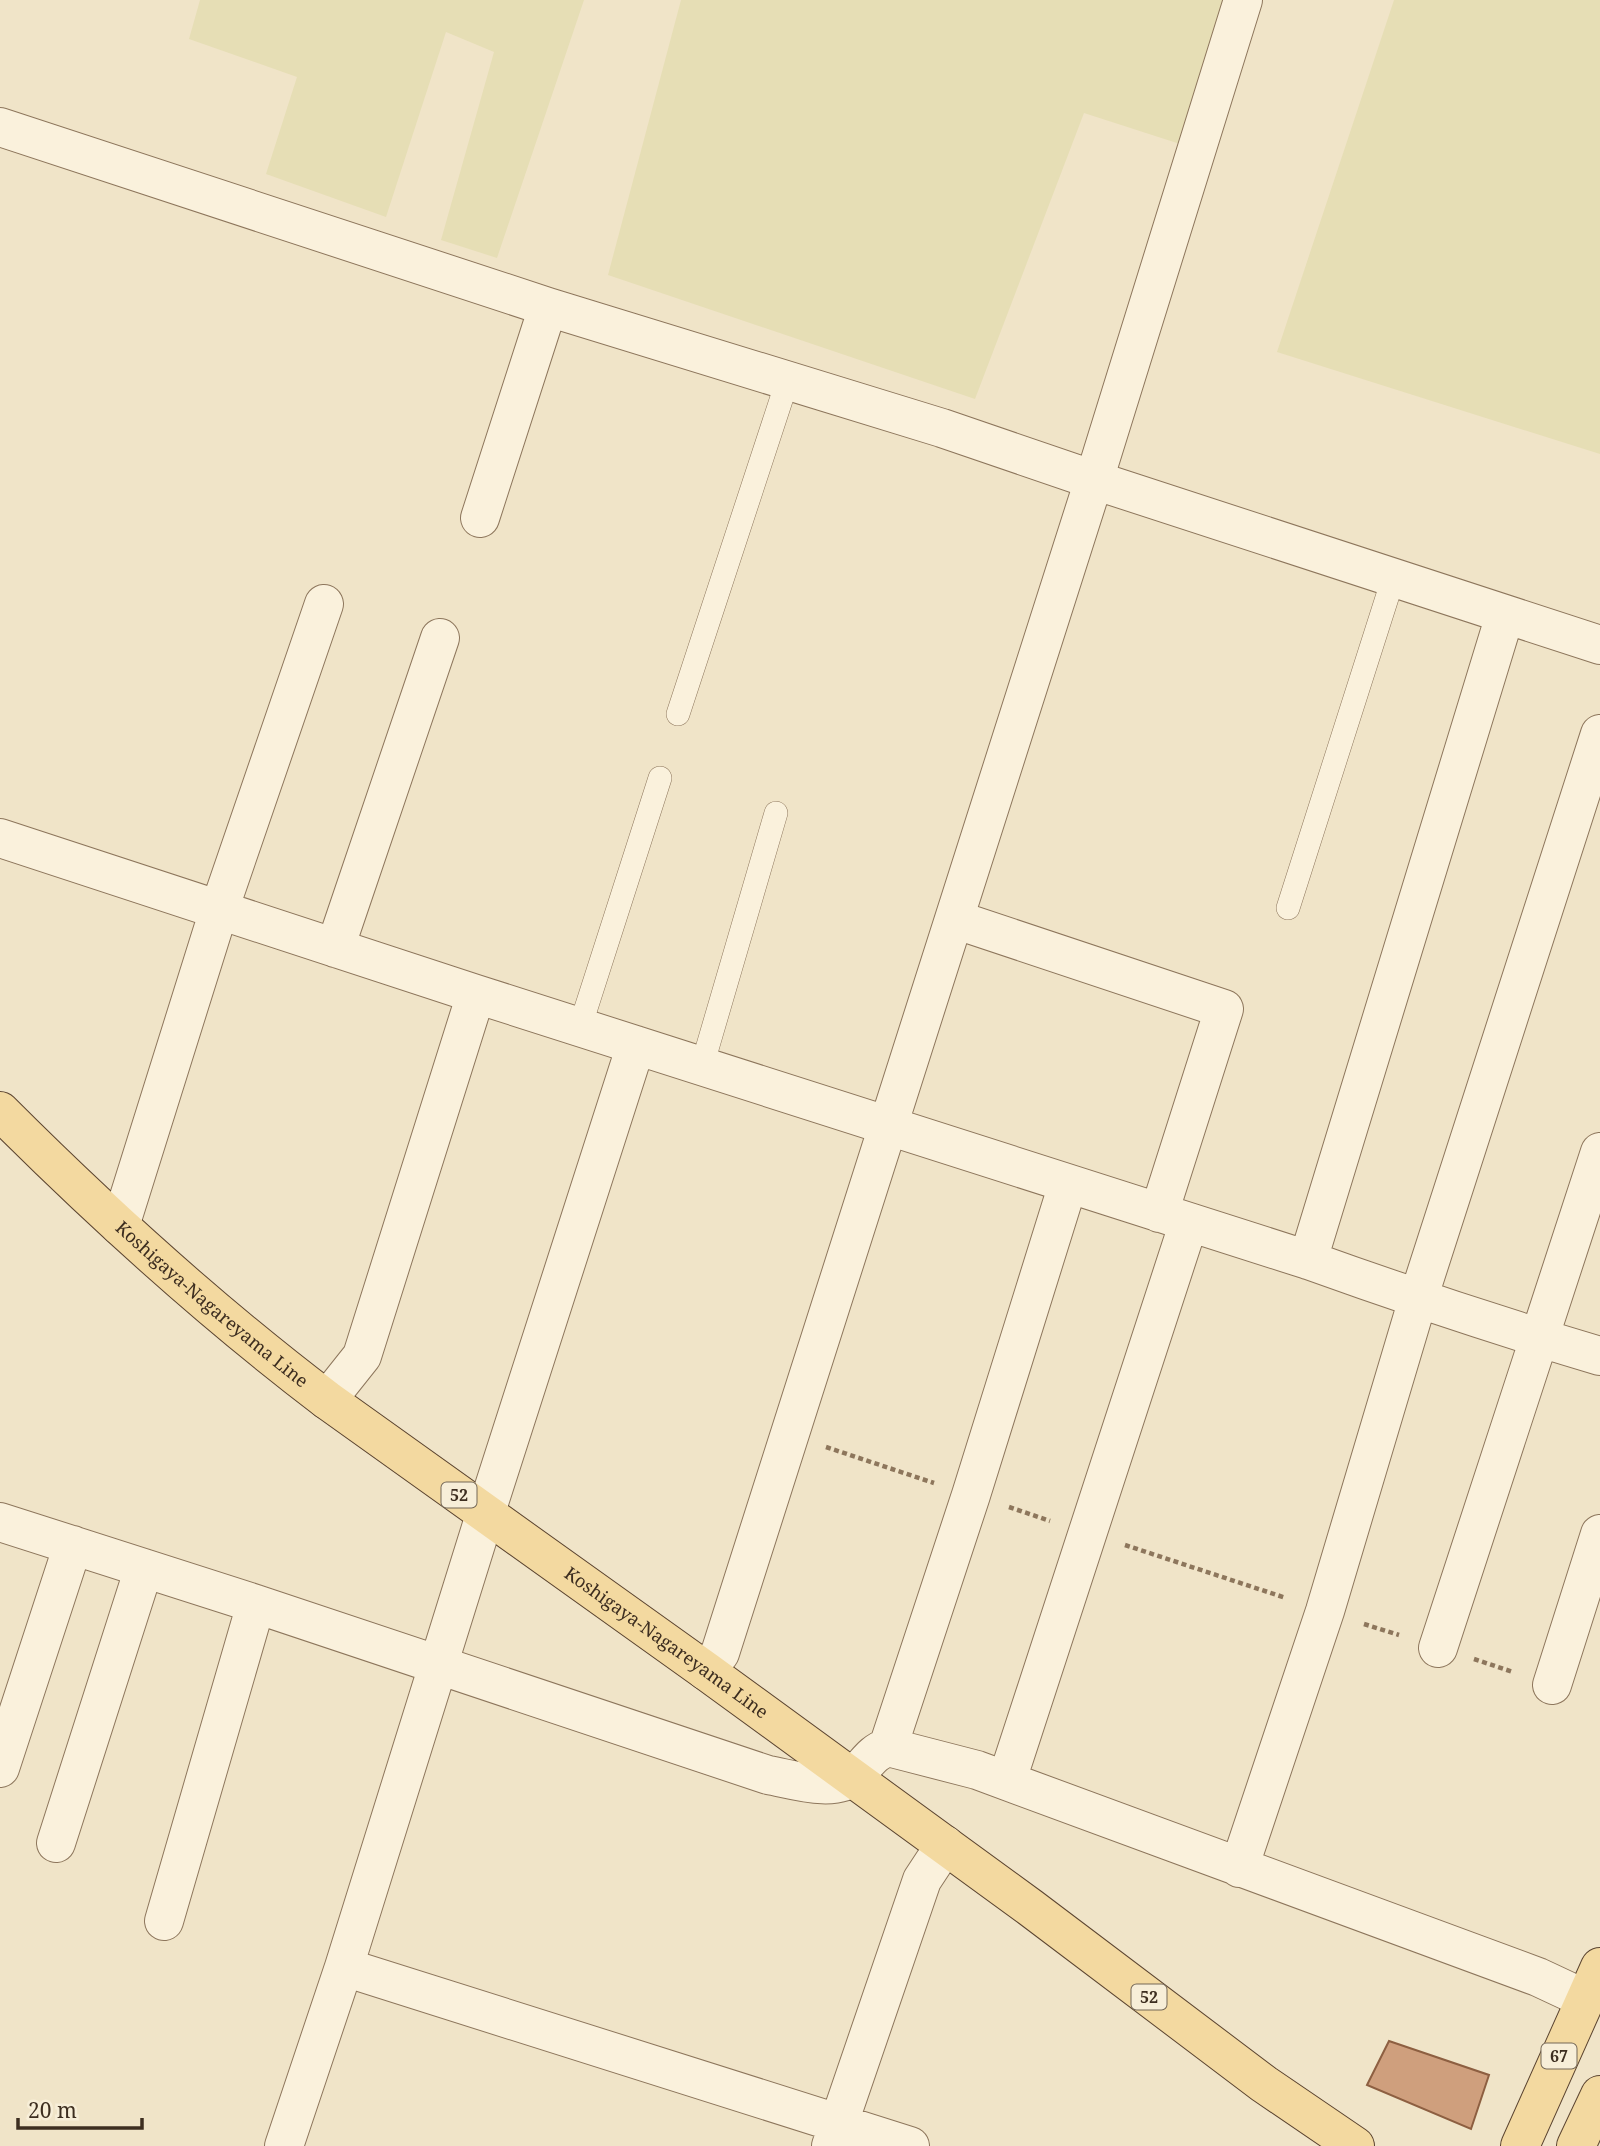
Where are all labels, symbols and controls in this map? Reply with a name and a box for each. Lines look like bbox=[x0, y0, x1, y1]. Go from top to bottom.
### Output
street label: Koshigaya-Nagareyama Line bbox=[111, 1215, 314, 1392]
road number: 52 bbox=[442, 1483, 476, 1508]
street label: Koshigaya-Nagareyama Line bbox=[560, 1561, 774, 1724]
road number: 52 bbox=[1132, 1984, 1166, 2010]
road number: 67 bbox=[1542, 2044, 1576, 2068]
scale bar bbox=[18, 2086, 142, 2130]
text: 20 m bbox=[28, 2096, 77, 2124]

